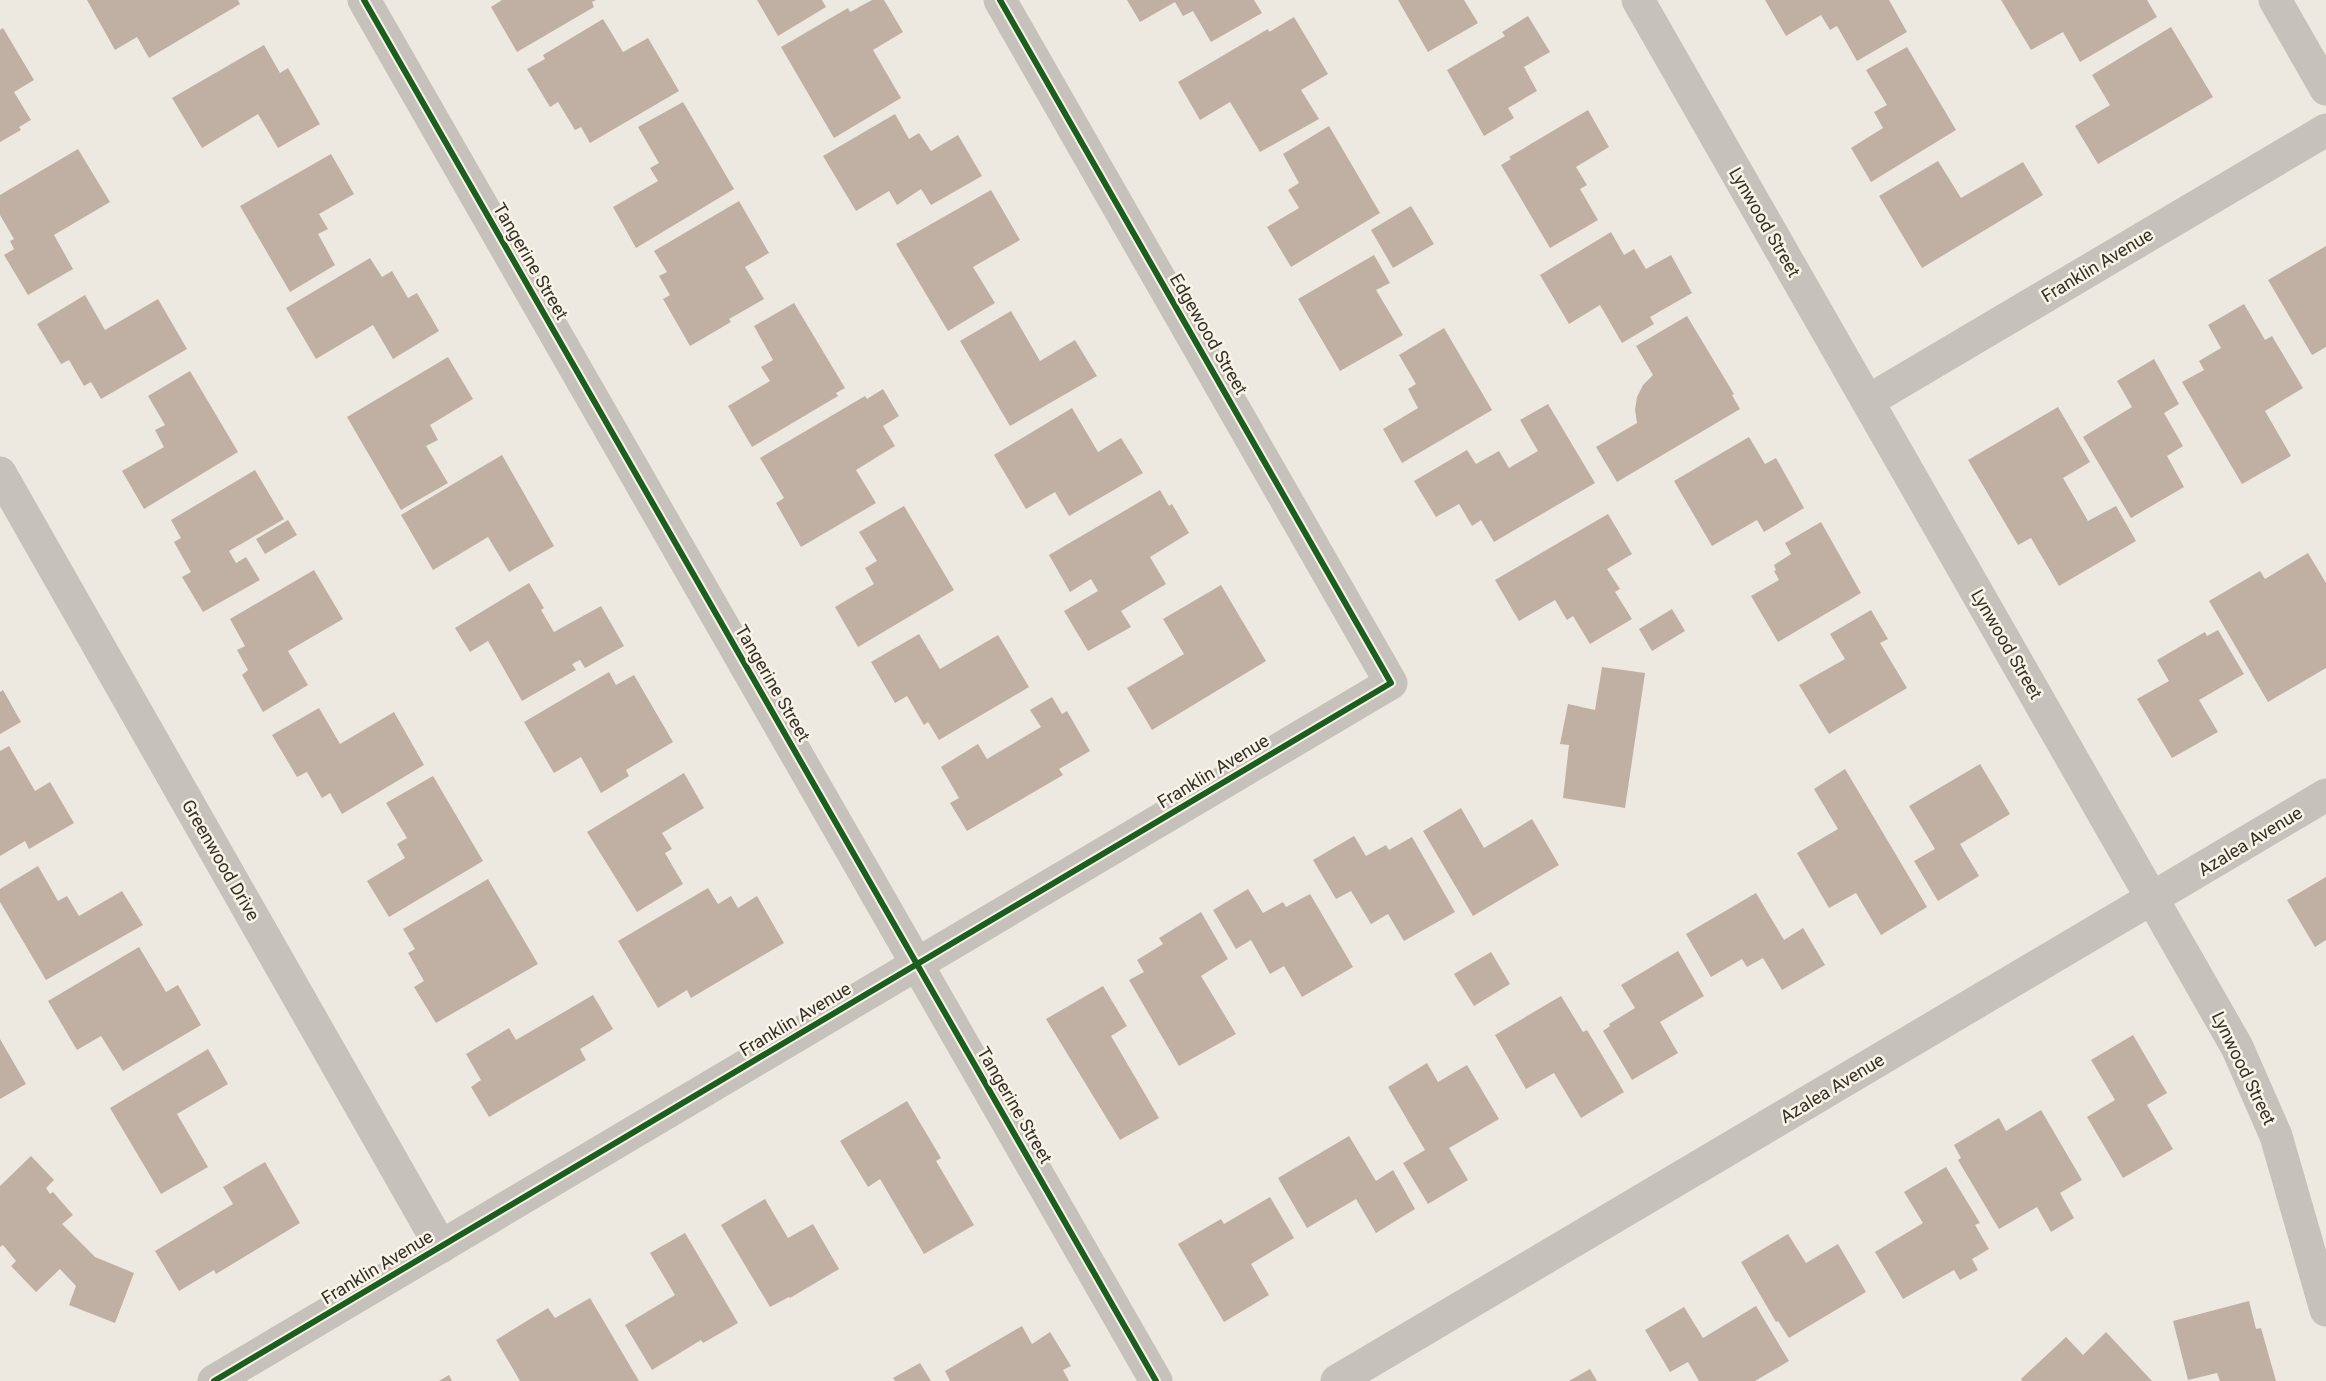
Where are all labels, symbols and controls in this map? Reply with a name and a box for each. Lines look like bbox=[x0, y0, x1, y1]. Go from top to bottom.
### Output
street label: Lynwood Street bbox=[1725, 163, 1805, 281]
street label: Tangerine Street bbox=[489, 199, 573, 323]
street label: Franklin Avenue bbox=[2037, 223, 2157, 307]
street label: Edgewood Street bbox=[1166, 270, 1252, 398]
street label: Lynwood Street bbox=[1967, 585, 2047, 703]
street label: Tangerine Street bbox=[731, 621, 815, 745]
street label: Franklin Avenue bbox=[1153, 729, 1273, 813]
street label: Greenwood Drive bbox=[178, 796, 264, 924]
street label: Azalea Avenue bbox=[2194, 802, 2306, 880]
street label: Franklin Avenue bbox=[735, 977, 855, 1061]
street label: Lynwood Street bbox=[2208, 1008, 2280, 1128]
street label: Tangerine Street bbox=[973, 1043, 1057, 1167]
street label: Azalea Avenue bbox=[1776, 1049, 1888, 1127]
street label: Franklin Avenue bbox=[317, 1225, 437, 1309]

